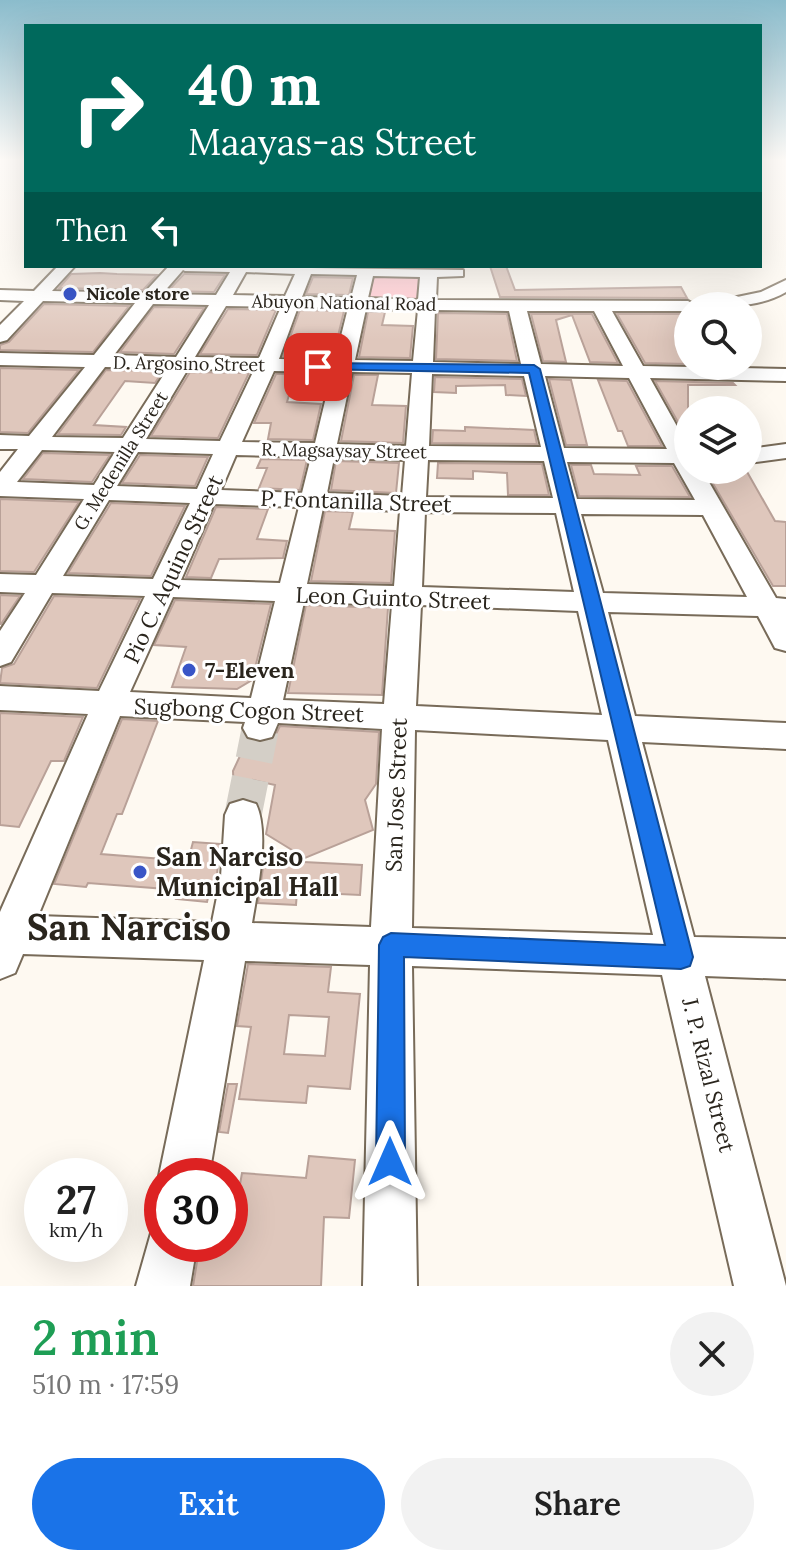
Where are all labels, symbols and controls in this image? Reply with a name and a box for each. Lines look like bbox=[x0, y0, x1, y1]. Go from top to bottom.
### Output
text: 40 m bbox=[188, 49, 321, 120]
icon: right bbox=[56, 56, 160, 160]
text: Maayas-as Street bbox=[188, 119, 476, 165]
icon: left bbox=[144, 208, 188, 252]
text: Then bbox=[56, 211, 128, 249]
place label: Nicole store bbox=[86, 282, 190, 305]
marker: Nicole store bbox=[61, 285, 79, 303]
street label: Abuyon National Road bbox=[250, 289, 437, 316]
map controls bbox=[674, 292, 762, 484]
button: search bbox=[674, 292, 762, 380]
pin bbox=[284, 333, 352, 401]
icon: arrive bbox=[296, 345, 340, 389]
street label: D. Argosino Street bbox=[113, 351, 265, 376]
street label: G. Medenilla Street bbox=[68, 387, 173, 535]
button: layers bbox=[674, 396, 762, 484]
street label: R. Magsaysay Street bbox=[261, 438, 427, 463]
street label: Pio C. Aquino Street bbox=[117, 470, 229, 668]
street label: P. Fontanilla Street bbox=[260, 484, 453, 518]
street label: Leon Guinto Street bbox=[295, 581, 492, 615]
place label: 7-Eleven bbox=[205, 656, 295, 684]
marker: 7-Eleven bbox=[180, 661, 198, 679]
street label: Sugbong Cogon Street bbox=[134, 692, 365, 728]
street label: San Jose Street bbox=[379, 717, 413, 873]
place label: San Narciso Municipal Hall bbox=[156, 840, 339, 903]
marker: San Narciso Municipal Hall bbox=[131, 863, 149, 881]
district label: San Narciso bbox=[27, 904, 231, 950]
street label: J. P. Rizal Street bbox=[676, 994, 742, 1156]
position arrow bbox=[348, 1120, 432, 1204]
speed limit sign: 30 bbox=[144, 1158, 248, 1262]
text: 27 bbox=[56, 1174, 96, 1225]
text: km/h bbox=[49, 1217, 103, 1242]
text: 2 min bbox=[32, 1307, 159, 1368]
button: close bbox=[670, 1312, 754, 1396]
text: 510 m · 17:59 bbox=[32, 1368, 179, 1401]
button: Exit bbox=[32, 1458, 385, 1550]
button: Share bbox=[401, 1458, 754, 1550]

